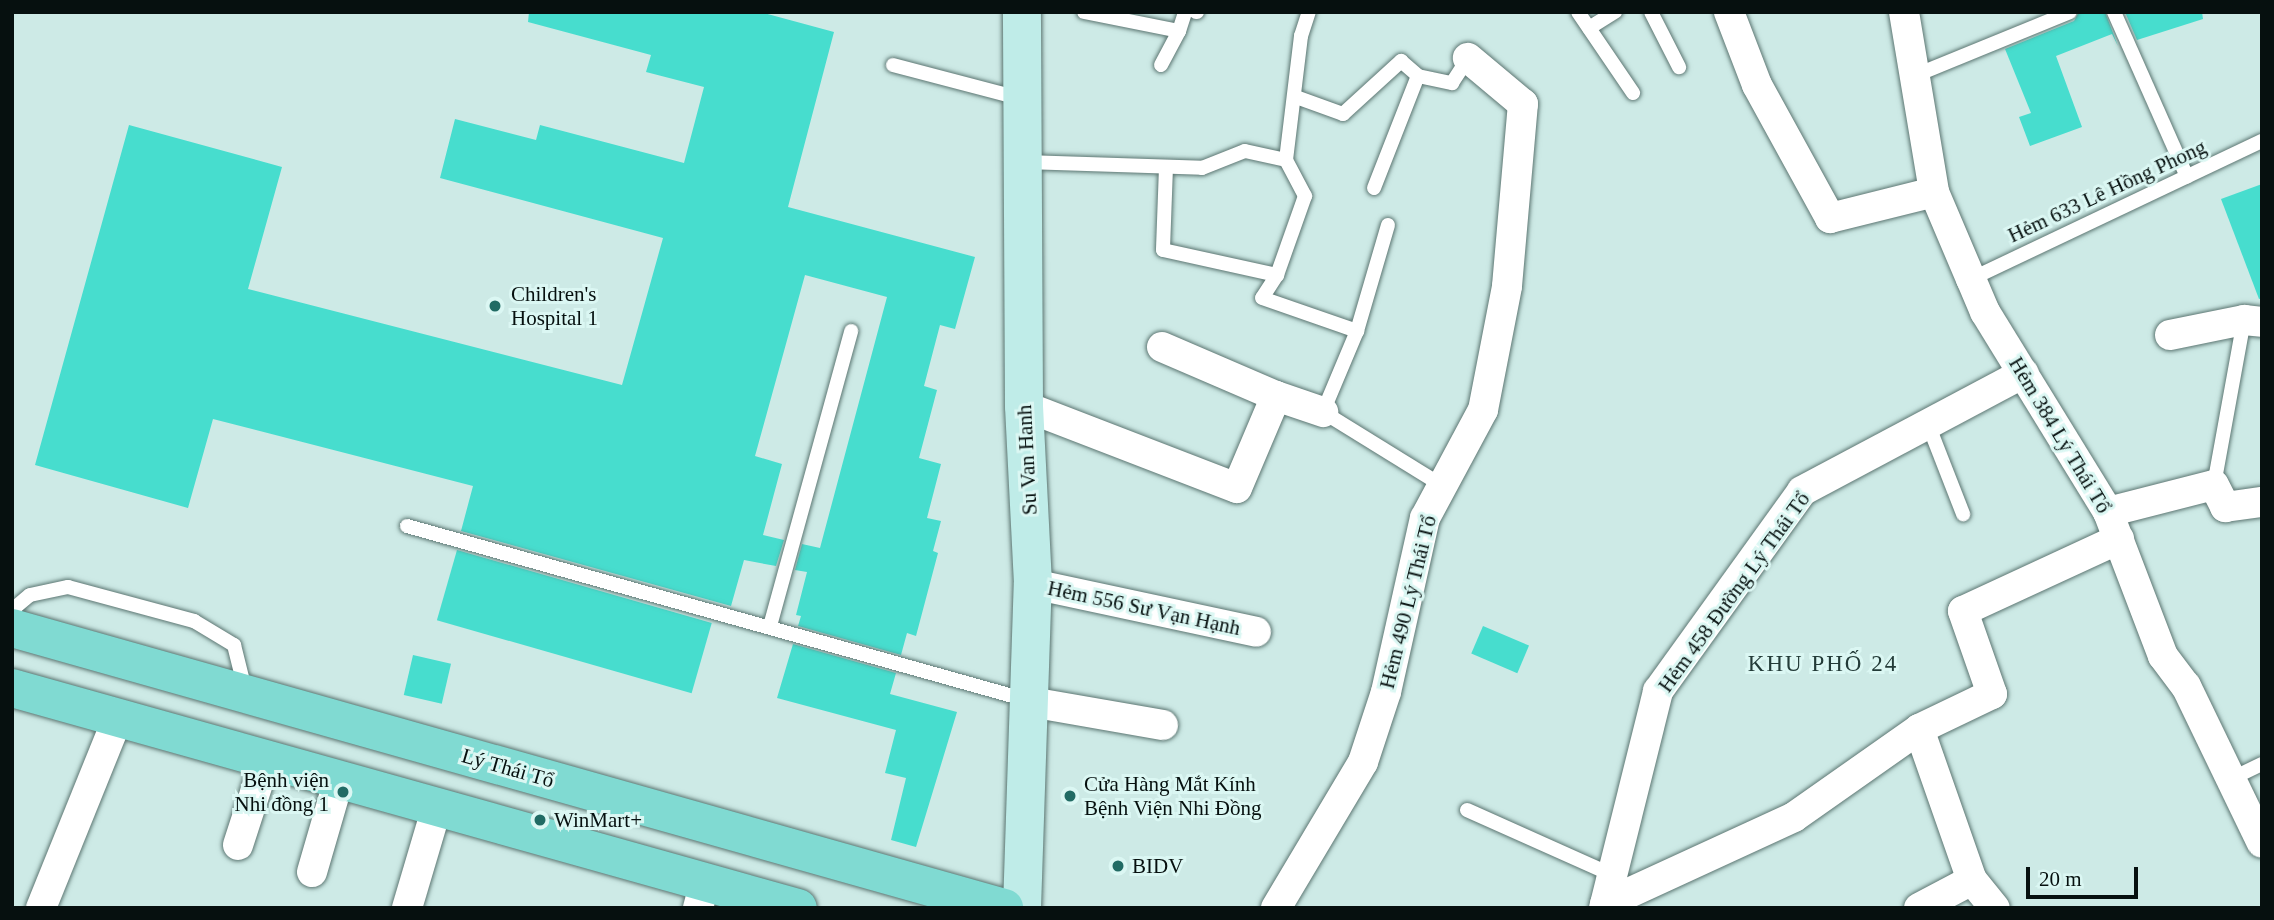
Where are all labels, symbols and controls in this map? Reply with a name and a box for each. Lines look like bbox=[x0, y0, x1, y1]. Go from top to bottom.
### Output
street label: Hẻm 633 Lê Hồng Phong bbox=[2004, 134, 2210, 248]
place label: Children's Hospital 1 bbox=[511, 281, 598, 331]
marker: Children's Hospital 1 bbox=[485, 296, 505, 316]
street label: Hẻm 384 Lý Thái Tổ bbox=[2003, 352, 2117, 518]
street label: Su Van Hanh bbox=[1012, 404, 1042, 516]
street label: Hẻm 458 Đường Lý Thái Tổ bbox=[1653, 487, 1815, 697]
street label: Hẻm 490 Lý Thái Tổ bbox=[1374, 512, 1442, 692]
street label: Hẻm 556 Sư Vạn Hạnh bbox=[1045, 575, 1243, 641]
district label: KHU PHỐ 24 bbox=[1749, 650, 1897, 678]
street label: Lý Thái Tổ bbox=[459, 743, 557, 793]
place label: Bệnh viện Nhi đồng 1 bbox=[234, 767, 329, 817]
place label: Cửa Hàng Mắt Kính Bệnh Viện Nhi Đồng bbox=[1084, 771, 1262, 821]
marker: Bệnh viện Nhi đồng 1 bbox=[335, 784, 351, 800]
marker: Cửa Hàng Mắt Kính Bệnh Viện Nhi Đồng bbox=[1062, 788, 1078, 804]
place label: WinMart+ bbox=[554, 807, 642, 833]
marker: WinMart+ bbox=[532, 812, 548, 828]
place label: BIDV bbox=[1132, 853, 1183, 879]
scale bar bbox=[2029, 853, 2141, 897]
marker: BIDV bbox=[1110, 858, 1126, 874]
text: 20 m bbox=[2039, 867, 2082, 891]

